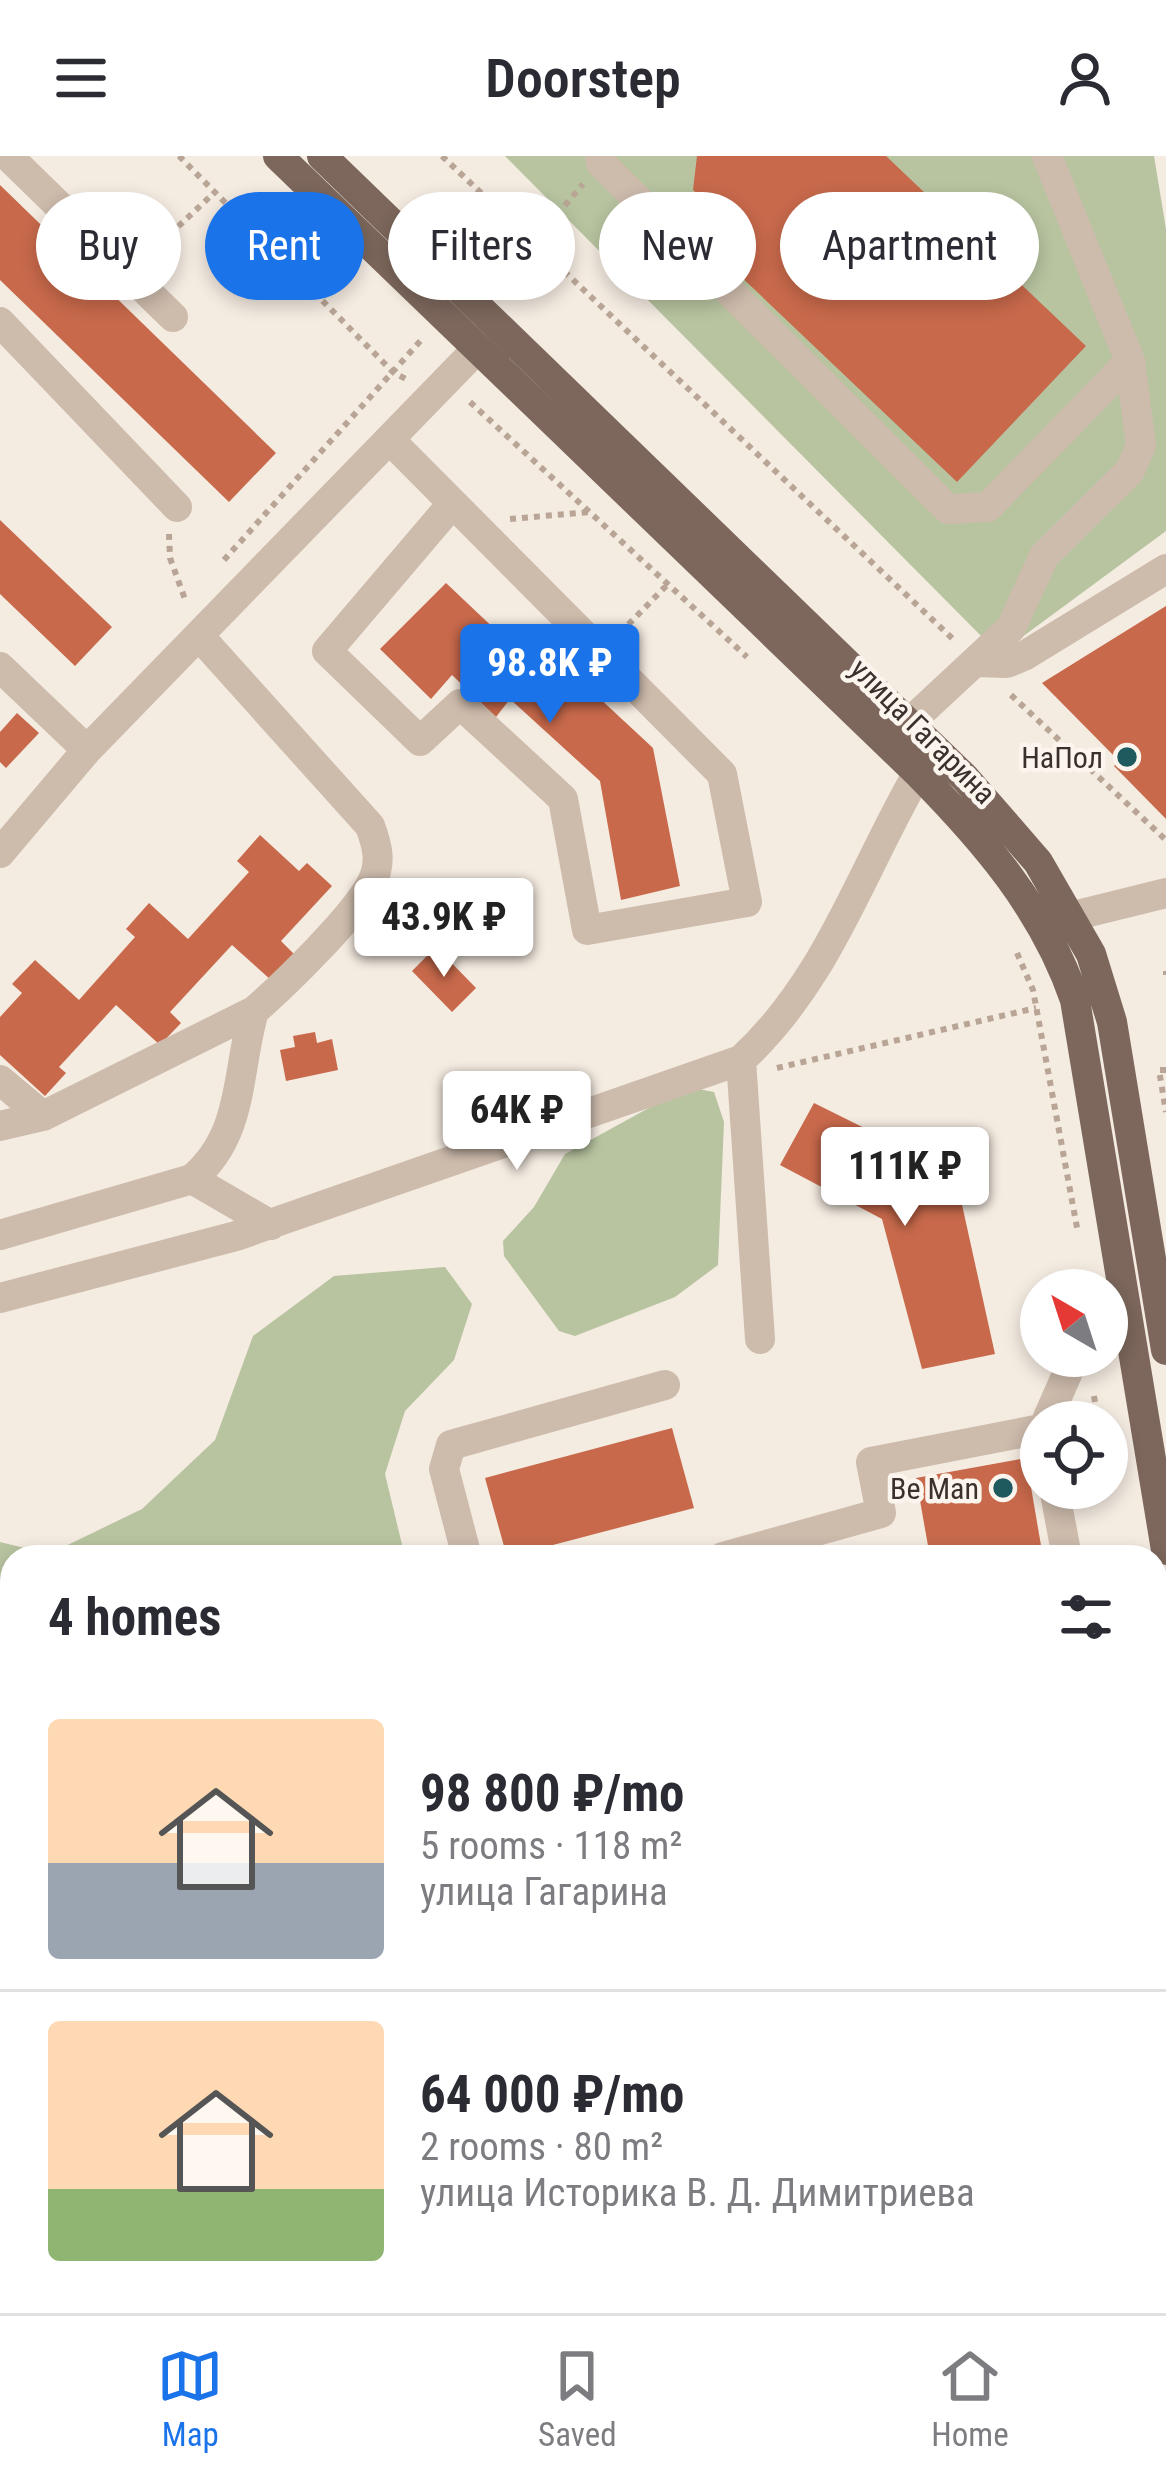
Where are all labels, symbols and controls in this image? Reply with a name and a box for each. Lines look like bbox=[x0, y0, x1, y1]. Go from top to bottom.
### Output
icon: menu bbox=[48, 45, 114, 111]
icon: person bbox=[1052, 45, 1118, 111]
text: Doorstep bbox=[485, 47, 681, 110]
chip: Buy bbox=[36, 192, 181, 300]
chip: Rent bbox=[205, 192, 364, 300]
chip: Filters bbox=[388, 192, 575, 300]
chip: New bbox=[599, 192, 756, 300]
chip: Apartment bbox=[780, 192, 1039, 300]
pin: 98.8K ₽ bbox=[439, 624, 661, 726]
text: 98.8K ₽ bbox=[487, 640, 613, 686]
street label: улица Гагарина bbox=[843, 651, 1003, 811]
place label: НаПол bbox=[1021, 740, 1103, 775]
marker: НаПол bbox=[1114, 744, 1140, 770]
pin: 43.9K ₽ bbox=[333, 878, 555, 980]
text: 43.9K ₽ bbox=[381, 894, 507, 940]
pin: 64K ₽ bbox=[433, 1071, 601, 1173]
text: 64K ₽ bbox=[470, 1087, 564, 1133]
pin: 111K ₽ bbox=[807, 1127, 1003, 1229]
text: 111K ₽ bbox=[848, 1143, 962, 1189]
north arrow bbox=[1020, 1269, 1128, 1377]
map controls bbox=[1020, 1269, 1128, 1509]
button: locate bbox=[1020, 1401, 1128, 1509]
place label: Be Man bbox=[890, 1471, 979, 1506]
marker: Be Man bbox=[990, 1475, 1016, 1501]
icon: filters bbox=[1053, 1584, 1119, 1650]
text: 4 homes bbox=[48, 1588, 221, 1647]
text: 98 800 ₽/mo bbox=[420, 1764, 684, 1823]
icon: home bbox=[144, 1767, 288, 1911]
text: 5 rooms · 118 m² bbox=[420, 1823, 682, 1869]
text: улица Гагарина bbox=[420, 1869, 668, 1915]
text: 64 000 ₽/mo bbox=[420, 2065, 684, 2124]
icon: home bbox=[144, 2069, 288, 2213]
text: 2 rooms · 80 m² bbox=[420, 2124, 663, 2170]
text: улица Историка В. Д. Димитриева bbox=[420, 2170, 975, 2216]
tab: Map bbox=[157, 2343, 223, 2454]
tab: Saved bbox=[538, 2343, 617, 2454]
tab: Home bbox=[931, 2343, 1009, 2454]

